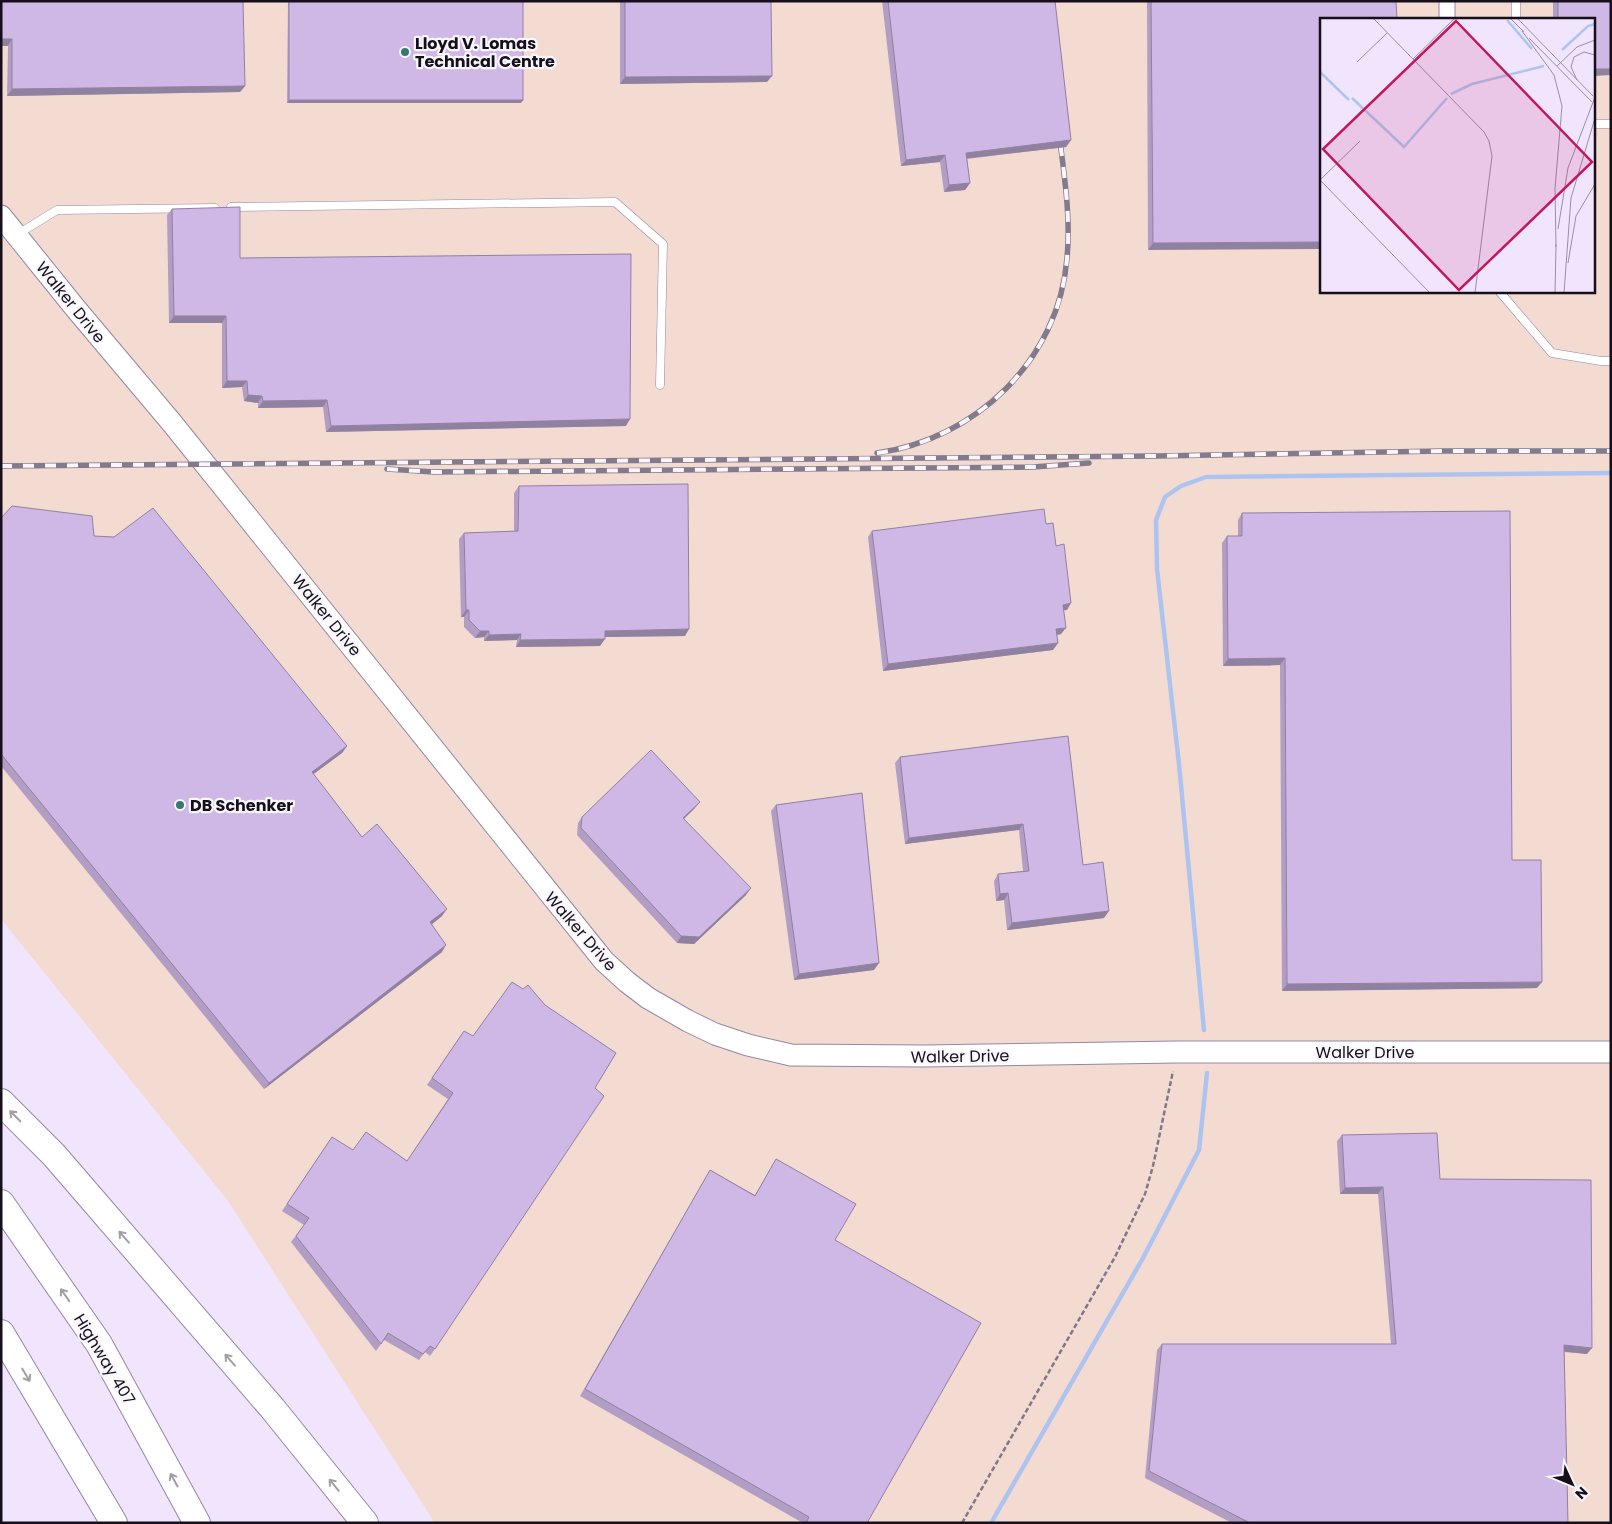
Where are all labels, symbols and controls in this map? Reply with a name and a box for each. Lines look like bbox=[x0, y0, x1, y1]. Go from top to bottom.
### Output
inset map bbox=[1320, 18, 1594, 292]
place label: Lloyd V. Lomas Technical Centre bbox=[415, 32, 555, 73]
marker: Lloyd V. Lomas Technical Centre bbox=[399, 46, 411, 58]
street label: Walker Drive bbox=[31, 257, 111, 348]
street label: Walker Drive bbox=[287, 570, 367, 661]
place label: DB Schenker bbox=[190, 794, 293, 817]
marker: DB Schenker bbox=[174, 799, 186, 811]
street label: Walker Drive bbox=[540, 886, 622, 976]
street label: Walker Drive bbox=[1316, 1041, 1415, 1064]
street label: Walker Drive bbox=[910, 1044, 1010, 1069]
one-way arrow bbox=[9, 1110, 22, 1122]
one-way arrow bbox=[118, 1230, 130, 1243]
one-way arrow bbox=[60, 1288, 70, 1302]
street label: Highway 407 bbox=[68, 1310, 141, 1409]
one-way arrow bbox=[225, 1354, 236, 1367]
one-way arrow bbox=[22, 1367, 32, 1381]
north arrow bbox=[1547, 1459, 1597, 1509]
one-way arrow bbox=[168, 1473, 178, 1488]
one-way arrow bbox=[328, 1479, 339, 1492]
text: N bbox=[1571, 1482, 1592, 1504]

